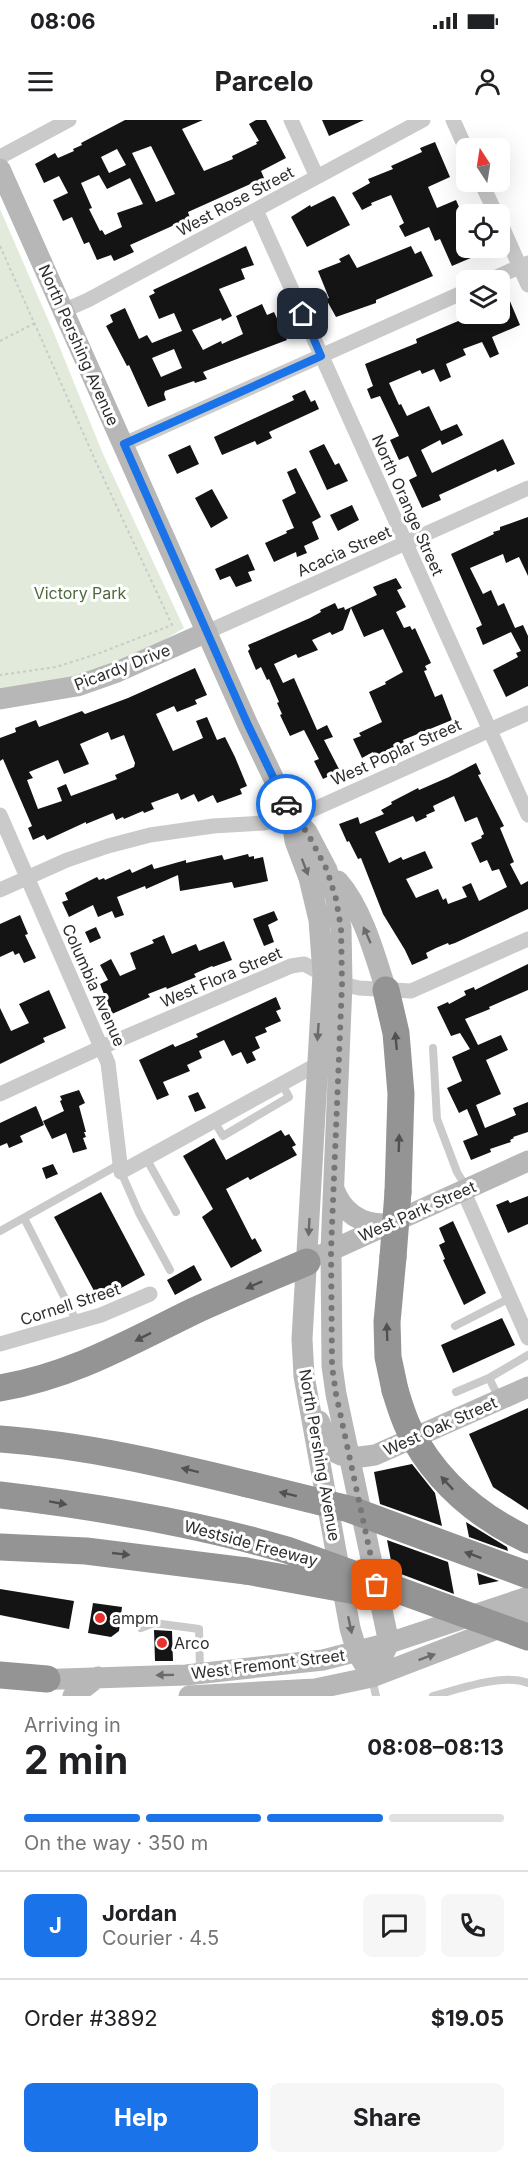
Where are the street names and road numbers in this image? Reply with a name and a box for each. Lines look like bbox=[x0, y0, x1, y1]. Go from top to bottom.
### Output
street label: West Rose Street bbox=[173, 162, 297, 240]
street label: North Pershing Avenue bbox=[34, 261, 124, 429]
street label: North Orange Street bbox=[368, 431, 448, 579]
street label: Acacia Street bbox=[294, 521, 394, 581]
street label: Picardy Drive bbox=[71, 640, 173, 694]
street label: West Poplar Street bbox=[328, 714, 464, 790]
street label: Columbia Avenue bbox=[58, 921, 130, 1049]
street label: West Flora Street bbox=[157, 942, 285, 1012]
street label: West Park Street bbox=[355, 1176, 479, 1246]
street label: Cornell Street bbox=[18, 1278, 122, 1330]
street label: North Pershing Avenue bbox=[295, 1367, 345, 1543]
street label: West Oak Street bbox=[380, 1392, 500, 1460]
street label: Westside Freeway bbox=[182, 1516, 320, 1570]
street label: West Fremont Street bbox=[190, 1645, 346, 1683]

